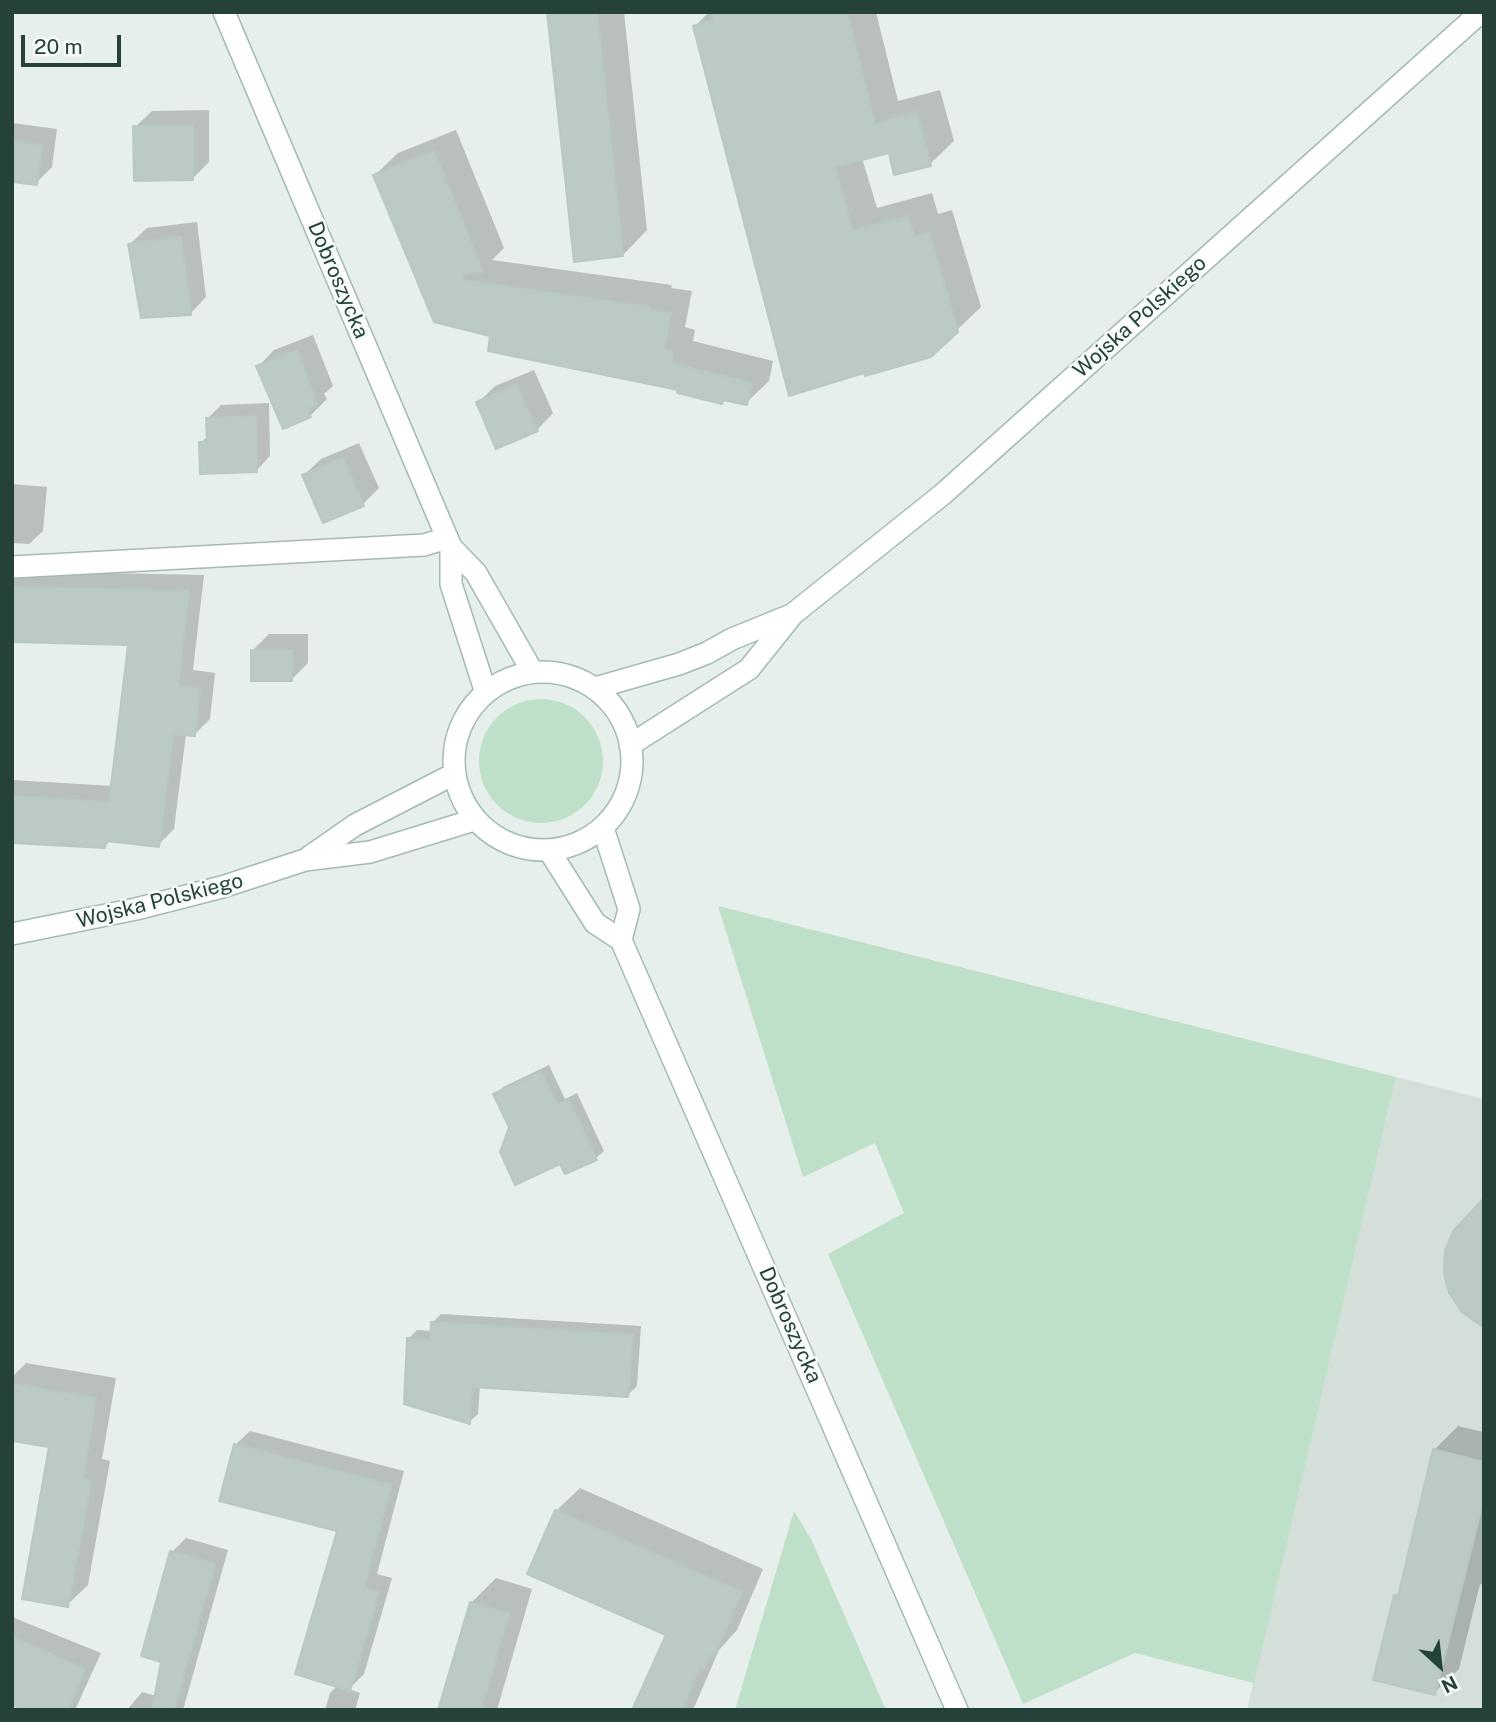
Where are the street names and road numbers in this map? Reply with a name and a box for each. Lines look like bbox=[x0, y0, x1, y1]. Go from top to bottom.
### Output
street label: Dobroszycka bbox=[302, 218, 374, 342]
street label: Wojska Polskiego bbox=[1068, 251, 1212, 383]
street label: Wojska Polskiego bbox=[74, 868, 246, 934]
street label: Dobroszycka bbox=[753, 1263, 827, 1387]

